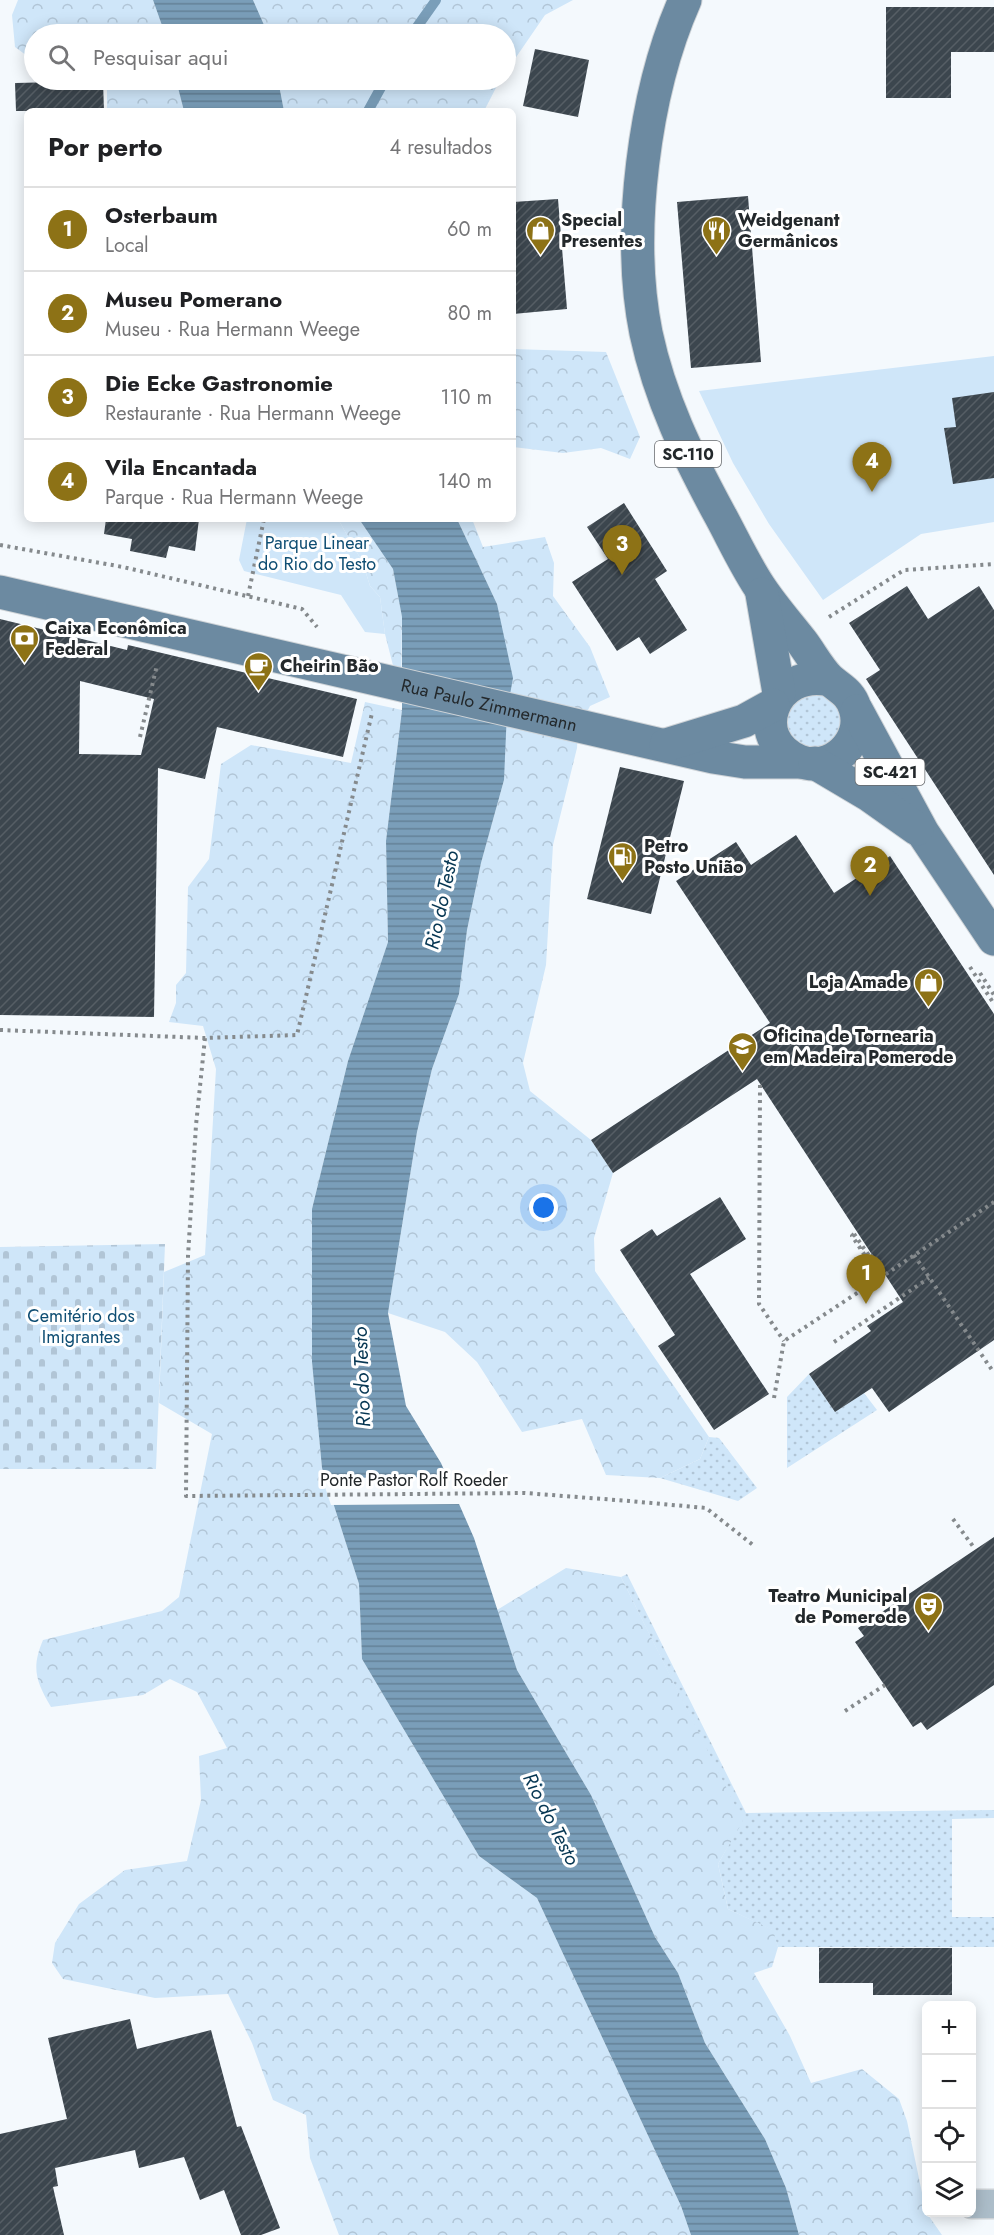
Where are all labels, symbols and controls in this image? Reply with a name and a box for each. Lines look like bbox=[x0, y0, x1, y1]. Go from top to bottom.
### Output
search box bbox=[24, 24, 516, 90]
icon: search bbox=[45, 41, 78, 74]
text: Pesquisar aqui bbox=[93, 41, 228, 73]
text: Por perto bbox=[48, 128, 162, 166]
text: 4 resultados bbox=[390, 133, 492, 162]
text: Osterbaum bbox=[105, 199, 218, 231]
place label: Special Presentes bbox=[561, 207, 642, 254]
place label: Weidgenant Germânicos bbox=[738, 207, 840, 254]
shop icon: Special Presentes bbox=[524, 214, 556, 256]
restaurant icon: Weidgenant Germânicos bbox=[701, 214, 733, 256]
text: 1 bbox=[62, 215, 73, 244]
text: 60 m bbox=[447, 215, 492, 244]
text: Local bbox=[105, 231, 149, 260]
text: Museu Pomerano bbox=[105, 283, 282, 315]
text: 2 bbox=[61, 299, 74, 328]
text: 80 m bbox=[447, 299, 492, 328]
text: Museu · Rua Hermann Weege bbox=[105, 315, 360, 344]
text: Die Ecke Gastronomie bbox=[105, 367, 333, 399]
text: 3 bbox=[61, 383, 74, 412]
text: 110 m bbox=[440, 383, 492, 412]
text: Restaurante · Rua Hermann Weege bbox=[105, 399, 401, 428]
road number: SC-110 bbox=[655, 441, 721, 467]
pin: 4 bbox=[852, 442, 892, 492]
text: Vila Encantada bbox=[105, 451, 257, 483]
text: 4 bbox=[61, 467, 74, 496]
text: 140 m bbox=[438, 467, 492, 496]
text: Parque · Rua Hermann Weege bbox=[105, 483, 363, 512]
pin: 3 bbox=[602, 526, 642, 575]
park label: Parque Linear do Rio do Testo bbox=[258, 530, 376, 577]
place label: Caixa Econômica Federal bbox=[45, 615, 187, 662]
bank icon: Caixa Econômica Federal bbox=[8, 622, 40, 664]
cafe icon: Cheirin Bão bbox=[243, 650, 275, 692]
place label: Cheirin Bão bbox=[280, 653, 379, 679]
street label: Rua Paulo Zimmermann bbox=[398, 672, 580, 738]
road number: SC-421 bbox=[856, 759, 924, 785]
place label: Petro Posto União bbox=[644, 833, 744, 880]
fuel station icon: Petro Posto União bbox=[607, 840, 639, 882]
pin: 2 bbox=[850, 846, 890, 896]
water label: Rio do Testo bbox=[417, 848, 467, 952]
shop icon: Loja Amade bbox=[913, 966, 945, 1008]
place label: Loja Amade bbox=[809, 969, 908, 995]
place label: Oficina de Tornearia em Madeira Pomerode bbox=[763, 1023, 954, 1070]
school or university icon: Oficina de Tornearia em Madeira Pomerode bbox=[726, 1030, 758, 1072]
your location bbox=[529, 1193, 558, 1222]
pin: 1 bbox=[846, 1254, 886, 1304]
park label: Cemitério dos Imigrantes bbox=[27, 1303, 135, 1350]
water label: Rio do Testo bbox=[346, 1326, 378, 1428]
street label: Ponte Pastor Rolf Roeder bbox=[320, 1467, 509, 1493]
place label: Teatro Municipal de Pomerode bbox=[769, 1583, 907, 1630]
theatre icon: Teatro Municipal de Pomerode bbox=[912, 1590, 944, 1632]
water label: Rio do Testo bbox=[515, 1768, 587, 1871]
map controls bbox=[922, 2001, 976, 2217]
button: + bbox=[922, 2001, 976, 2055]
button: − bbox=[922, 2055, 976, 2109]
button: locate bbox=[922, 2109, 976, 2163]
button: layers bbox=[922, 2163, 976, 2217]

